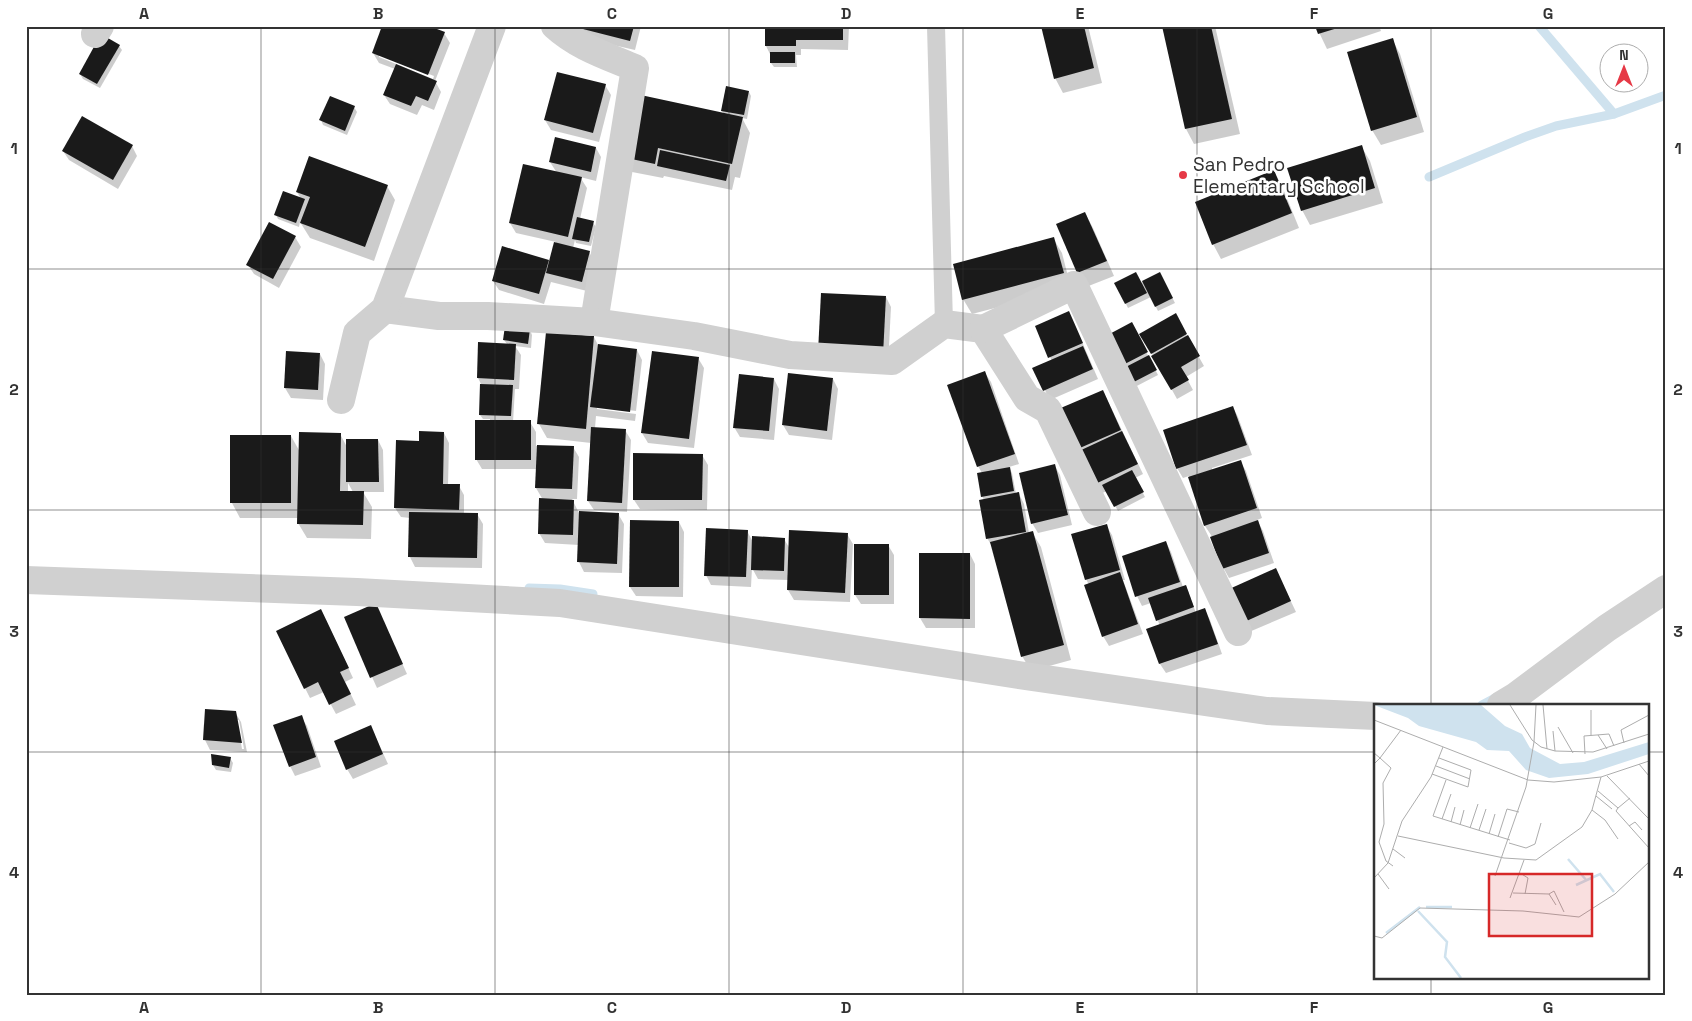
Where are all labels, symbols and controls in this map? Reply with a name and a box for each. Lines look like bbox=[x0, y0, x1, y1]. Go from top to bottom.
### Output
text: A bbox=[139, 3, 149, 24]
text: B bbox=[373, 3, 383, 24]
text: C bbox=[607, 3, 617, 24]
text: D bbox=[841, 3, 851, 24]
text: E bbox=[1076, 3, 1085, 24]
text: F bbox=[1310, 3, 1319, 24]
text: G bbox=[1543, 3, 1553, 24]
north arrow bbox=[1600, 42, 1650, 92]
text: N bbox=[1619, 46, 1629, 64]
text: 1 bbox=[10, 138, 18, 159]
text: 1 bbox=[1674, 138, 1682, 159]
place label: San Pedro Elementary School bbox=[1193, 152, 1365, 199]
marker: San Pedro Elementary School bbox=[1177, 169, 1189, 181]
text: 2 bbox=[9, 379, 19, 400]
text: 2 bbox=[1673, 379, 1683, 400]
text: 3 bbox=[9, 621, 19, 642]
text: 3 bbox=[1673, 621, 1683, 642]
inset map bbox=[1374, 704, 1650, 978]
text: 4 bbox=[9, 862, 19, 883]
text: 4 bbox=[1673, 862, 1683, 883]
text: A bbox=[139, 997, 149, 1018]
text: B bbox=[373, 997, 383, 1018]
text: C bbox=[607, 997, 617, 1018]
text: D bbox=[841, 997, 851, 1018]
text: E bbox=[1076, 997, 1085, 1018]
text: F bbox=[1310, 997, 1319, 1018]
text: G bbox=[1543, 997, 1553, 1018]

